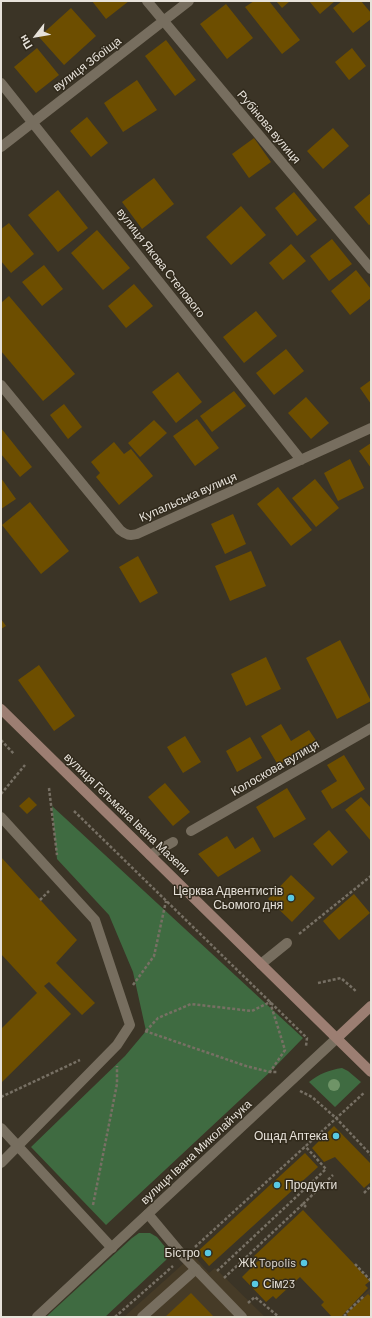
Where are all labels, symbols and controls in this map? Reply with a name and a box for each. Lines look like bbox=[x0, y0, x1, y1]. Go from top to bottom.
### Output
north arrow bbox=[16, 16, 56, 56]
text: Пн bbox=[16, 33, 35, 52]
street label: вулиця Збоїща bbox=[50, 34, 124, 94]
street label: Рубінова вулиця bbox=[234, 87, 304, 167]
street label: вулиця Якова Степового bbox=[114, 205, 208, 321]
street label: Купальська вулиця bbox=[137, 469, 239, 525]
street label: Колоскова вулиця bbox=[228, 737, 322, 799]
street label: вулиця Гетьмана Івана Мазепи bbox=[61, 750, 193, 878]
place label: Церква Адвентистів Сьомого дня bbox=[173, 884, 283, 912]
marker: Церква Адвентистів Сьомого дня bbox=[286, 893, 296, 903]
street label: вулиця Івана Миколайчука bbox=[137, 1097, 255, 1207]
place label: Ощад Аптека bbox=[254, 1129, 328, 1143]
marker: Ощад Аптека bbox=[331, 1131, 341, 1141]
place label: Продукти bbox=[285, 1178, 337, 1192]
marker: Продукти bbox=[272, 1180, 282, 1190]
place label: Бістро bbox=[165, 1246, 200, 1260]
marker: Бістро bbox=[203, 1248, 213, 1258]
place label: ЖК Topolis bbox=[238, 1256, 296, 1270]
marker: ЖК Topolis bbox=[299, 1258, 309, 1268]
place label: Сім23 bbox=[263, 1277, 295, 1291]
marker: Сім23 bbox=[250, 1279, 260, 1289]

